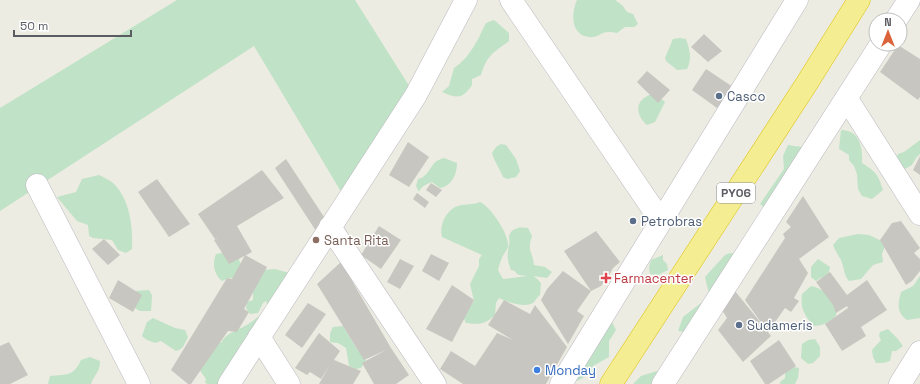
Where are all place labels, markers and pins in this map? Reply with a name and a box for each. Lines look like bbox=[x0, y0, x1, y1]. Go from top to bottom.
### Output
place label: Casco bbox=[727, 88, 765, 105]
marker: Casco bbox=[714, 91, 724, 101]
place label: Petrobras bbox=[641, 213, 702, 230]
marker: Petrobras bbox=[628, 216, 638, 226]
place label: Santa Rita bbox=[324, 232, 389, 249]
marker: Santa Rita bbox=[311, 235, 321, 245]
place label: Farmacenter bbox=[614, 270, 693, 287]
marker: Farmacenter bbox=[601, 273, 611, 283]
place label: Sudameris bbox=[747, 317, 813, 334]
marker: Sudameris bbox=[734, 320, 744, 330]
place label: Monday bbox=[545, 362, 596, 379]
marker: Monday bbox=[532, 365, 542, 375]

